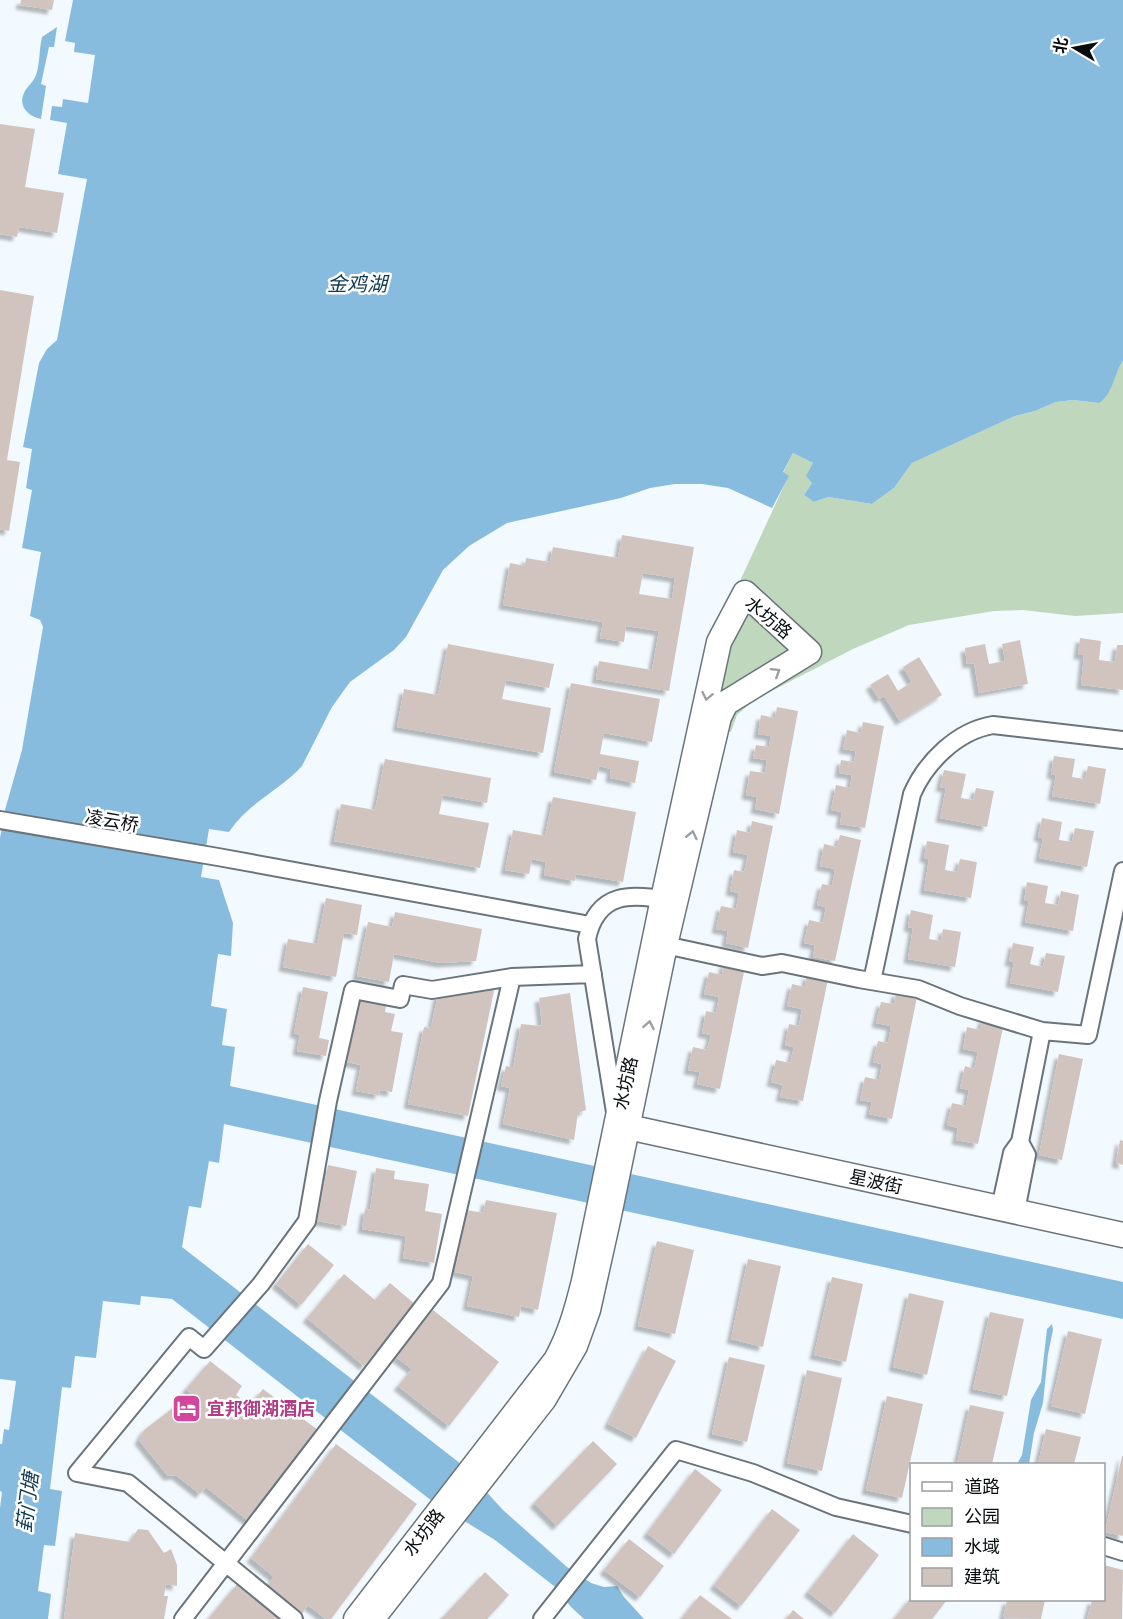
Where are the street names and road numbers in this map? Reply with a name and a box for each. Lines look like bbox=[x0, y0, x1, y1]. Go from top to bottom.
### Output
street label: 水坊路 bbox=[741, 590, 797, 644]
street label: 凌云桥 bbox=[83, 803, 141, 837]
street label: 水坊路 bbox=[608, 1054, 642, 1112]
street label: 星波街 bbox=[847, 1164, 905, 1198]
street label: 水坊路 bbox=[397, 1503, 449, 1561]

